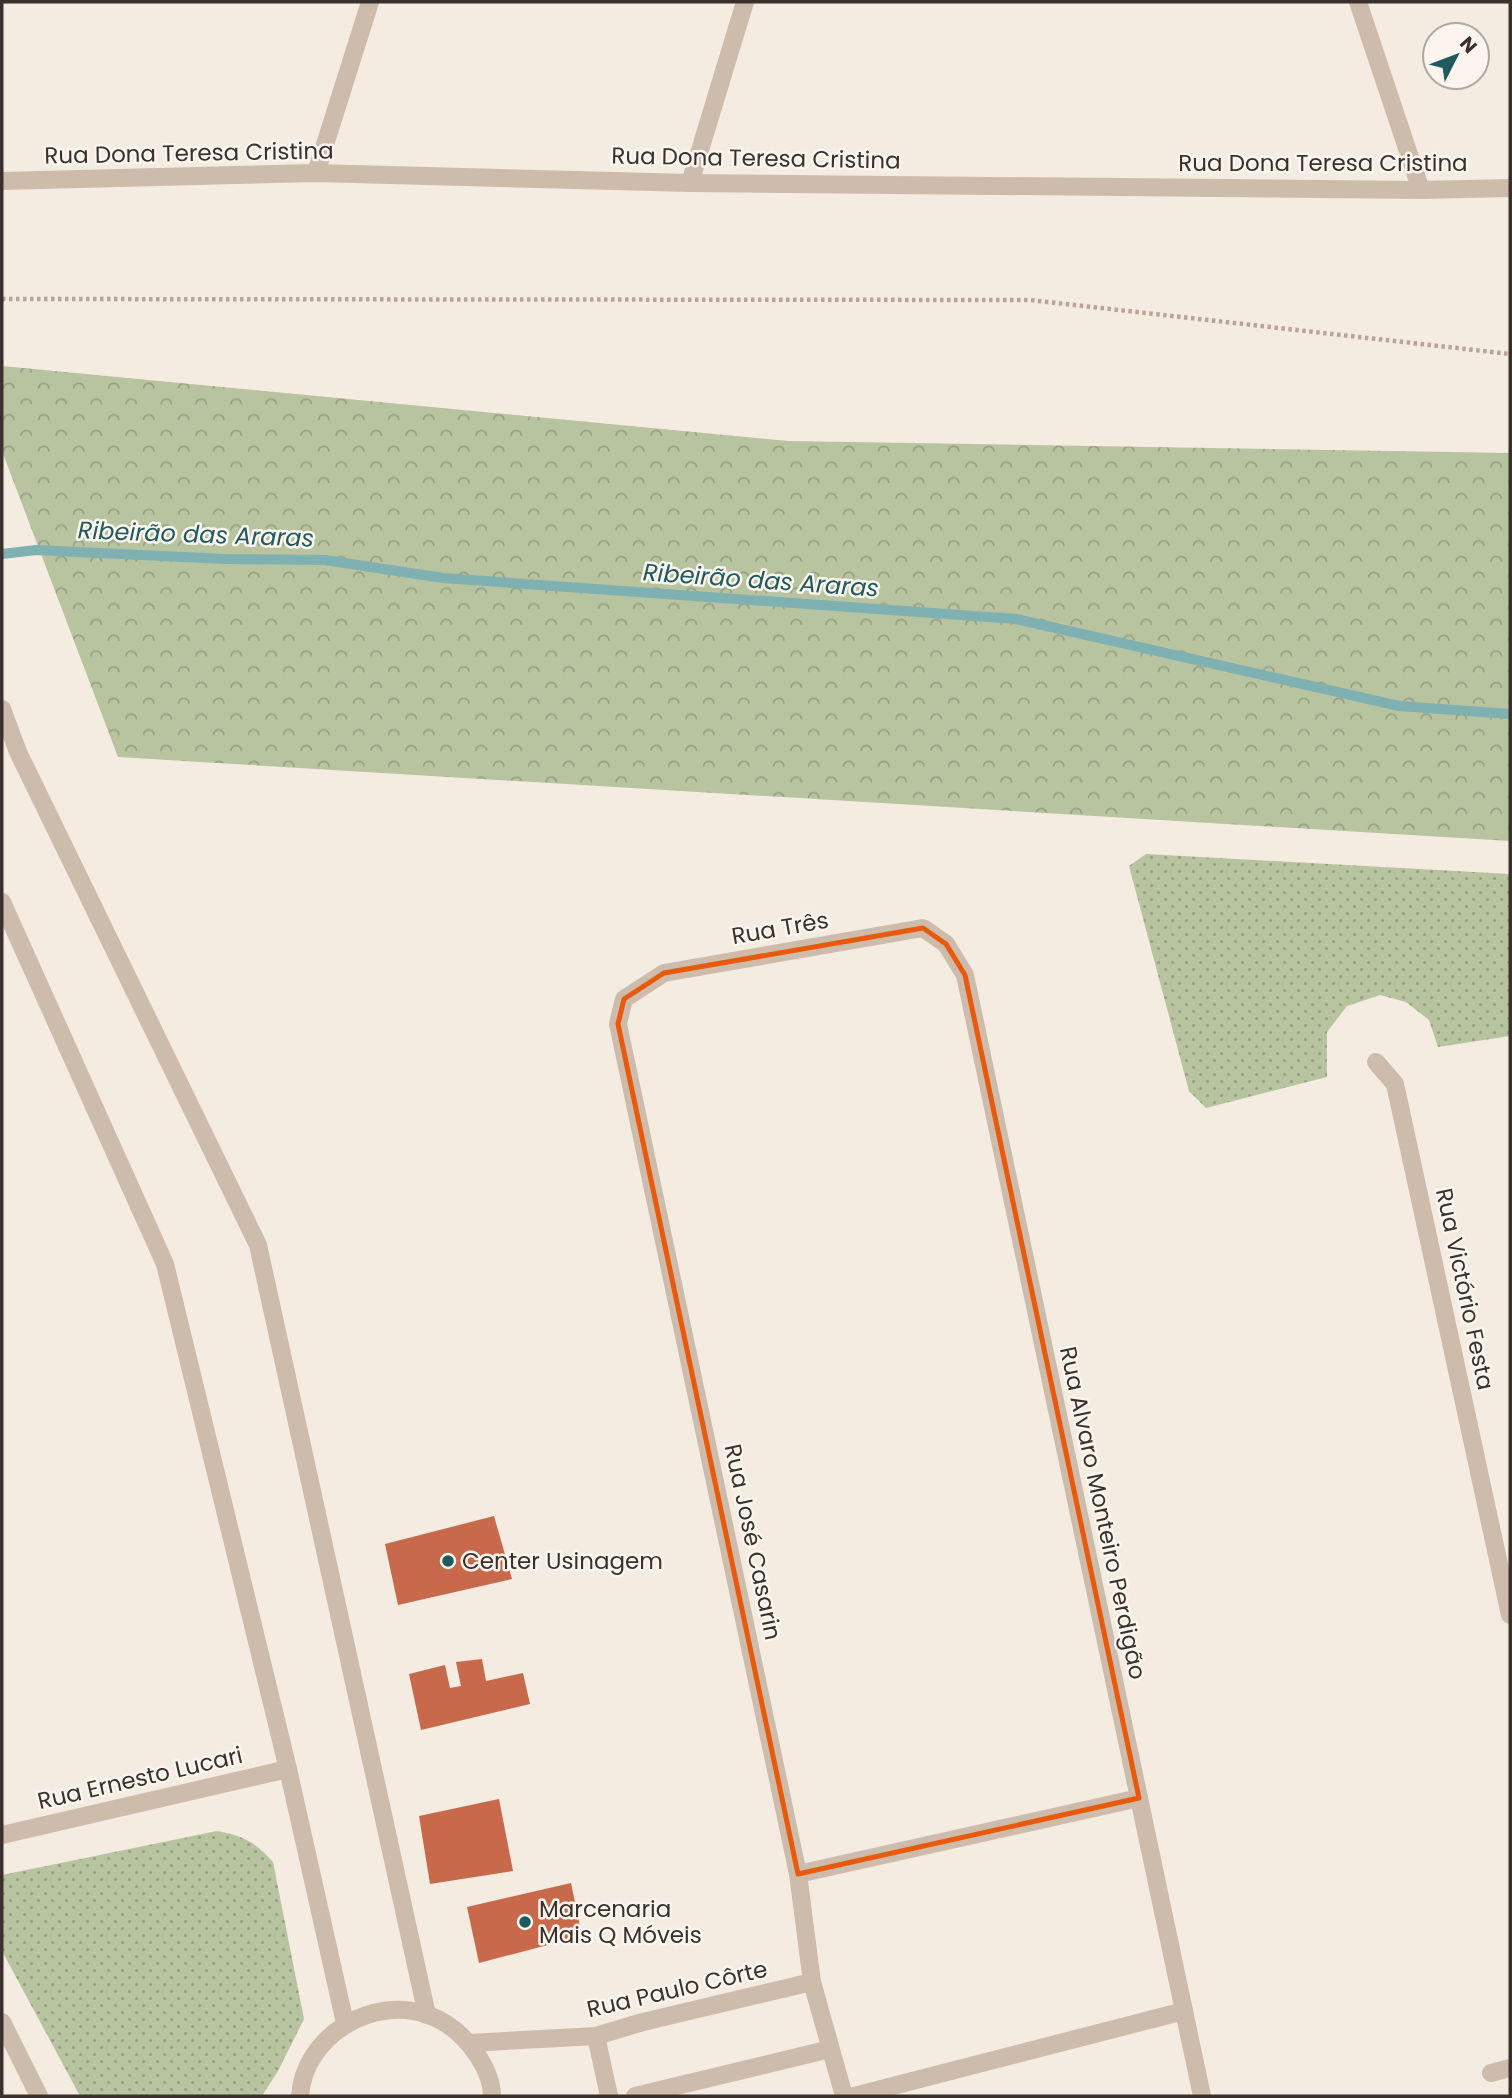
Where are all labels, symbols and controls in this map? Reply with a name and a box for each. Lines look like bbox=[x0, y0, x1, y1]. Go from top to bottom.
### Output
north arrow bbox=[1421, 21, 1491, 91]
text: N bbox=[1453, 31, 1483, 59]
street label: Rua Dona Teresa Cristina bbox=[44, 134, 334, 172]
street label: Rua Dona Teresa Cristina bbox=[611, 139, 901, 177]
street label: Rua Dona Teresa Cristina bbox=[1178, 147, 1468, 179]
water label: Ribeirão das Araras bbox=[77, 513, 315, 555]
water label: Ribeirão das Araras bbox=[642, 555, 880, 605]
street label: Rua Três bbox=[729, 904, 831, 952]
street label: Rua Victório Festa bbox=[1428, 1185, 1502, 1393]
street label: Rua Alvaro Monteiro Perdigão bbox=[1052, 1344, 1154, 1682]
street label: Rua José Casarin bbox=[717, 1441, 789, 1643]
place label: Center Usinagem bbox=[462, 1545, 663, 1577]
marker: Center Usinagem bbox=[440, 1553, 456, 1569]
street label: Rua Ernesto Lucari bbox=[34, 1739, 246, 1817]
place label: Marcenaria Mais Q Móveis bbox=[539, 1893, 702, 1951]
marker: Marcenaria Mais Q Móveis bbox=[517, 1914, 533, 1930]
street label: Rua Paulo Côrte bbox=[584, 1953, 770, 2025]

